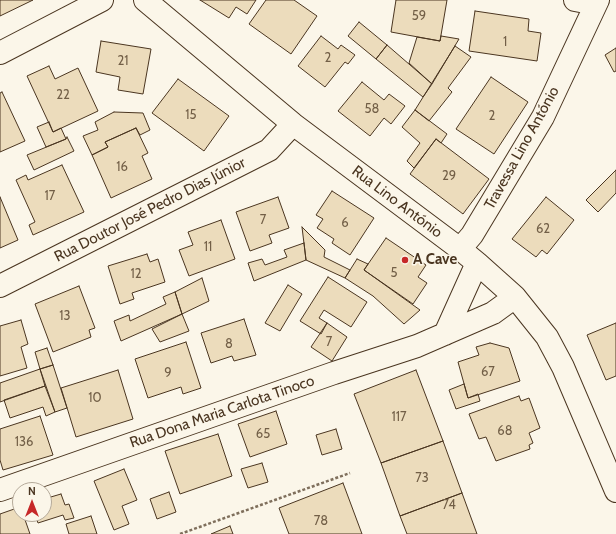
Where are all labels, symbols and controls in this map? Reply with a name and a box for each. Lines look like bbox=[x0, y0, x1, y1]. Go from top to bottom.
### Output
house number: 59 bbox=[412, 8, 426, 24]
house number: 1 bbox=[503, 34, 507, 50]
house number: 2 bbox=[325, 50, 331, 66]
house number: 21 bbox=[117, 53, 129, 69]
street label: Travessa Lino António bbox=[481, 84, 563, 212]
house number: 22 bbox=[56, 87, 70, 103]
house number: 58 bbox=[365, 101, 379, 117]
house number: 15 bbox=[185, 107, 197, 123]
house number: 2 bbox=[489, 108, 495, 124]
street label: Rua Doutor José Pedro Dias Júnior bbox=[51, 154, 249, 266]
house number: 16 bbox=[116, 159, 128, 175]
street label: Rua Lino António bbox=[348, 162, 446, 242]
house number: 29 bbox=[442, 168, 456, 184]
house number: 17 bbox=[45, 188, 55, 204]
house number: 7 bbox=[260, 212, 266, 228]
house number: 6 bbox=[341, 215, 349, 231]
house number: 62 bbox=[536, 221, 550, 237]
house number: 11 bbox=[204, 239, 212, 255]
place label: A Cave bbox=[413, 251, 457, 269]
marker: A Cave bbox=[400, 255, 410, 265]
house number: 5 bbox=[390, 265, 398, 281]
house number: 12 bbox=[130, 266, 142, 282]
house number: 13 bbox=[59, 308, 71, 324]
house number: 7 bbox=[326, 334, 332, 350]
house number: 8 bbox=[225, 336, 233, 352]
house number: 67 bbox=[481, 364, 495, 380]
house number: 9 bbox=[164, 365, 172, 381]
street label: Rua Dona Maria Carlota Tinoco bbox=[127, 372, 317, 452]
house number: 10 bbox=[88, 390, 102, 406]
house number: 117 bbox=[391, 409, 407, 425]
house number: 68 bbox=[497, 423, 513, 439]
house number: 65 bbox=[256, 426, 270, 442]
house number: 136 bbox=[15, 434, 33, 450]
house number: 73 bbox=[415, 470, 429, 486]
north arrow bbox=[12, 482, 52, 522]
text: N bbox=[28, 484, 36, 498]
house number: 74 bbox=[442, 497, 456, 513]
house number: 78 bbox=[314, 513, 328, 529]

